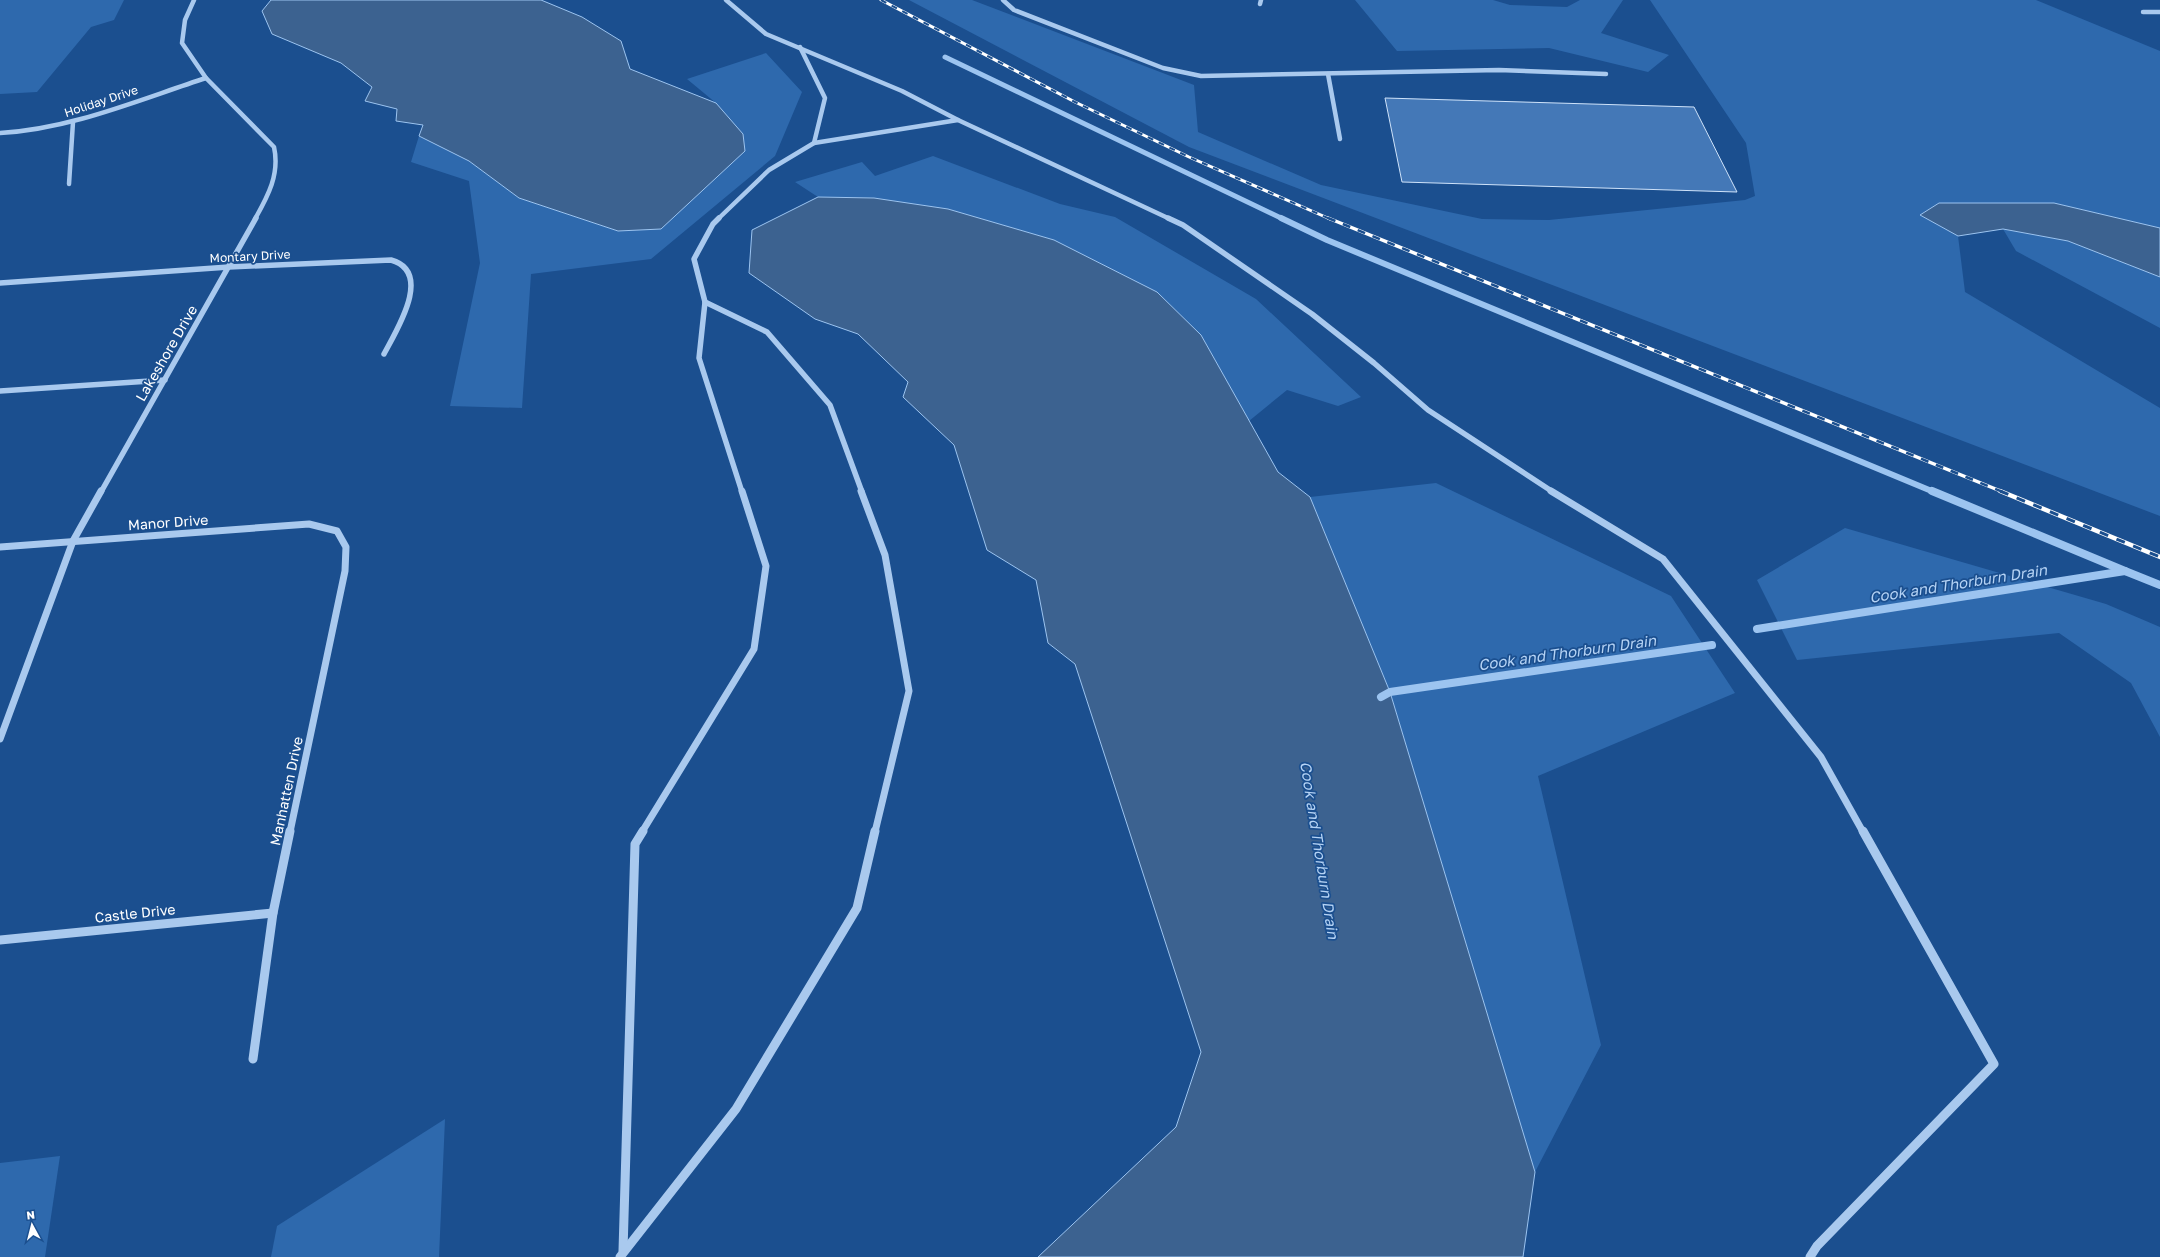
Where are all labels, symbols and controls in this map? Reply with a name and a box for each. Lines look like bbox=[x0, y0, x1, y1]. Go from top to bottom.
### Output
street label: Holiday Drive bbox=[62, 82, 140, 120]
street label: Montary Drive bbox=[209, 246, 291, 266]
street label: Lakeshore Drive bbox=[132, 302, 200, 404]
street label: Manor Drive bbox=[127, 511, 209, 533]
water label: Cook and Thorburn Drain bbox=[1868, 560, 2049, 606]
water label: Cook and Thorburn Drain bbox=[1477, 630, 1658, 673]
street label: Manhatten Drive bbox=[266, 735, 306, 847]
water label: Cook and Thorburn Drain bbox=[1297, 760, 1343, 941]
street label: Castle Drive bbox=[94, 900, 176, 926]
north arrow bbox=[12, 1205, 52, 1245]
text: N bbox=[26, 1208, 36, 1222]

